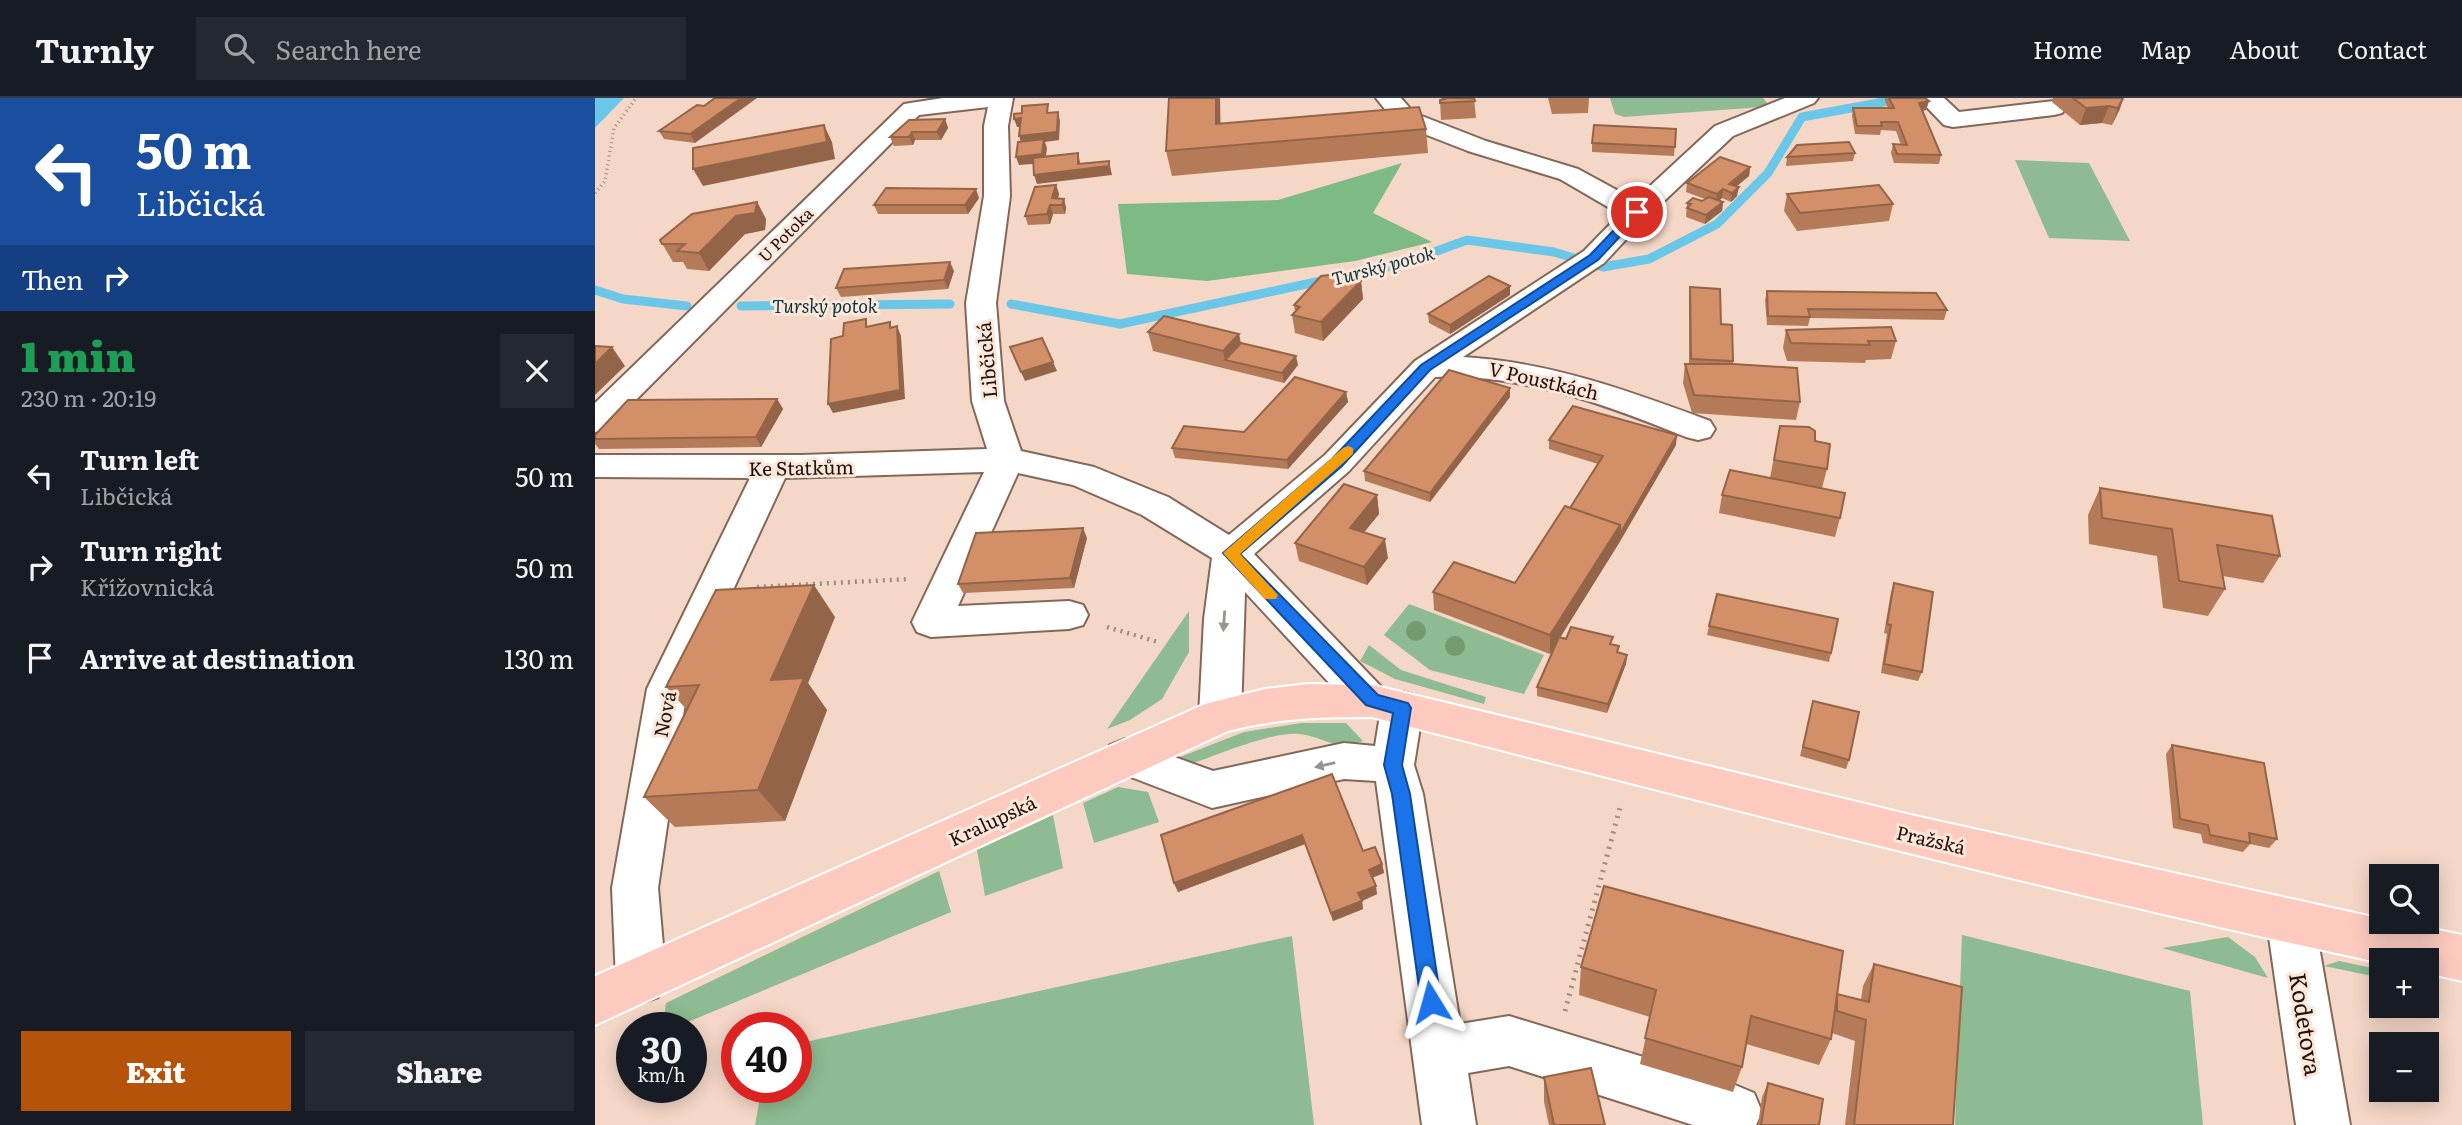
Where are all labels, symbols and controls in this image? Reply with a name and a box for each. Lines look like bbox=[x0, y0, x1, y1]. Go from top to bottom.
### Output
search box bbox=[196, 17, 686, 80]
text: Turnly bbox=[35, 24, 154, 73]
icon: search bbox=[220, 29, 258, 67]
text: Search here bbox=[276, 29, 421, 68]
text: Home bbox=[2033, 31, 2102, 66]
text: Map bbox=[2140, 31, 2191, 66]
text: About bbox=[2229, 31, 2299, 66]
text: Contact bbox=[2337, 31, 2427, 66]
text: 50 m bbox=[136, 111, 252, 184]
icon: left bbox=[21, 126, 112, 217]
text: Libčická bbox=[136, 178, 265, 226]
pin bbox=[1607, 182, 1667, 242]
icon: arrive bbox=[1618, 193, 1656, 231]
street label: U Potoka bbox=[752, 201, 818, 267]
water label: Turský potok bbox=[1329, 238, 1437, 292]
text: Then bbox=[21, 259, 83, 298]
icon: right bbox=[97, 259, 135, 297]
water label: Turský potok bbox=[772, 292, 878, 319]
street label: Libčická bbox=[969, 320, 1003, 399]
text: 1 min bbox=[21, 323, 136, 385]
button: close bbox=[500, 334, 574, 408]
street label: V Poustkách bbox=[1486, 354, 1602, 406]
text: 230 m · 20:19 bbox=[21, 380, 156, 414]
text: Turn left bbox=[80, 439, 199, 478]
street label: Ke Statkům bbox=[748, 452, 854, 482]
text: 50 m bbox=[515, 456, 574, 495]
icon: left bbox=[21, 457, 59, 495]
text: Libčická bbox=[80, 478, 173, 512]
text: Turn right bbox=[80, 530, 222, 569]
text: 50 m bbox=[515, 547, 574, 586]
icon: right bbox=[21, 548, 59, 586]
text: Křížovnická bbox=[80, 569, 214, 603]
one-way arrow bbox=[1218, 610, 1229, 632]
text: Arrive at destination bbox=[80, 638, 355, 677]
text: 130 m bbox=[504, 638, 574, 677]
icon: arrive bbox=[21, 639, 59, 677]
street label: Nová bbox=[646, 688, 682, 740]
one-way arrow bbox=[1314, 760, 1336, 771]
street label: Kralupská bbox=[944, 787, 1041, 852]
street label: Pražská bbox=[1894, 817, 1969, 861]
map controls bbox=[2369, 864, 2439, 1102]
button: search bbox=[2369, 864, 2439, 934]
button: + bbox=[2369, 948, 2439, 1018]
position arrow bbox=[1394, 965, 1468, 1039]
street label: Kodetova bbox=[2282, 970, 2332, 1079]
speed limit sign: 40 bbox=[721, 1012, 812, 1103]
text: 30 bbox=[641, 1022, 682, 1074]
button: Exit bbox=[21, 1031, 291, 1111]
button: Share bbox=[305, 1031, 574, 1111]
button: − bbox=[2369, 1032, 2439, 1102]
text: km/h bbox=[638, 1061, 685, 1088]

